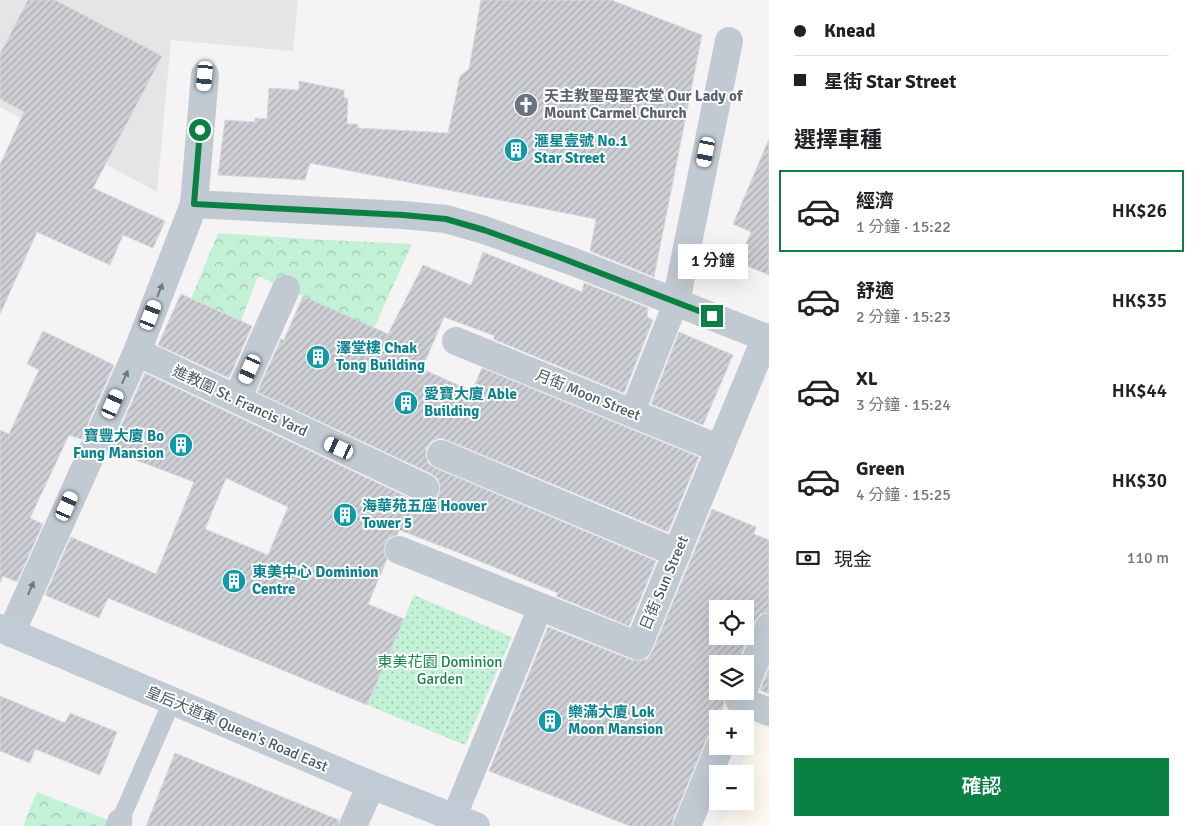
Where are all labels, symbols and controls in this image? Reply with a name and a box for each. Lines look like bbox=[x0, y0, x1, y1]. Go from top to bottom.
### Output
text: Knead bbox=[824, 19, 876, 43]
car bbox=[196, 60, 213, 92]
text: 星街 Star Street bbox=[824, 70, 956, 94]
place label: 天主教聖母聖衣堂 Our Lady of Mount Carmel Church bbox=[544, 87, 744, 122]
church icon: 天主教聖母聖衣堂 Our Lady of Mount Carmel Church bbox=[513, 92, 539, 118]
route start bbox=[189, 119, 211, 141]
text: 選擇車種 bbox=[794, 126, 882, 153]
place label: 滙星壹號 No.1 Star Street bbox=[534, 132, 628, 167]
car bbox=[695, 136, 716, 168]
building icon: 滙星壹號 No.1 Star Street bbox=[503, 137, 529, 163]
icon: car bbox=[796, 189, 841, 234]
text: 經濟 bbox=[856, 189, 894, 213]
text: HK$26 bbox=[1112, 199, 1167, 223]
text: 1 分鐘 · 15:22 bbox=[856, 217, 951, 237]
callout: 1 分鐘 bbox=[677, 244, 747, 278]
text: 1 分鐘 bbox=[691, 251, 735, 271]
icon: car bbox=[796, 279, 841, 324]
text: 舒適 bbox=[856, 279, 894, 303]
one-way arrow bbox=[157, 283, 165, 297]
text: HK$35 bbox=[1112, 289, 1167, 313]
car bbox=[138, 298, 163, 332]
route end bbox=[701, 305, 723, 327]
text: 2 分鐘 · 15:23 bbox=[856, 307, 951, 327]
place label: 澤堂樓 Chak Tong Building bbox=[336, 339, 425, 374]
building icon: 澤堂樓 Chak Tong Building bbox=[305, 344, 331, 370]
car bbox=[237, 352, 262, 386]
street label: 進教圍 St. Francis Yard bbox=[170, 362, 310, 440]
street label: 月街 Moon Street bbox=[533, 366, 643, 424]
text: XL bbox=[856, 367, 878, 391]
icon: car bbox=[796, 369, 841, 414]
one-way arrow bbox=[122, 370, 130, 384]
text: HK$44 bbox=[1112, 379, 1167, 403]
place label: 愛寶大廈 Able Building bbox=[424, 385, 517, 420]
car bbox=[100, 387, 125, 421]
building icon: 愛寶大廈 Able Building bbox=[393, 390, 419, 416]
text: 3 分鐘 · 15:24 bbox=[856, 395, 951, 415]
place label: 寶豐大廈 Bo Fung Mansion bbox=[73, 427, 164, 462]
building icon: 寶豐大廈 Bo Fung Mansion bbox=[168, 432, 194, 458]
car bbox=[322, 435, 355, 461]
text: Green bbox=[856, 457, 905, 481]
icon: car bbox=[796, 459, 841, 504]
text: HK$30 bbox=[1112, 469, 1167, 493]
text: 4 分鐘 · 15:25 bbox=[856, 485, 951, 505]
car bbox=[54, 489, 79, 523]
place label: 海華苑五座 Hoover Tower 5 bbox=[362, 497, 487, 532]
building icon: 海華苑五座 Hoover Tower 5 bbox=[332, 502, 358, 528]
street label: 日街 Sun Street bbox=[636, 533, 692, 633]
icon: cash bbox=[794, 544, 822, 572]
text: 現金 bbox=[834, 548, 872, 572]
text: 110 m bbox=[1127, 548, 1169, 568]
place label: 東美中心 Dominion Centre bbox=[252, 563, 378, 598]
building icon: 東美中心 Dominion Centre bbox=[221, 568, 247, 594]
one-way arrow bbox=[27, 581, 35, 595]
map controls bbox=[709, 600, 754, 810]
button: locate bbox=[709, 600, 754, 645]
park label: 東美花園 Dominion Garden bbox=[377, 653, 503, 688]
button: layers bbox=[709, 655, 754, 700]
street label: 皇后大道東 Queen's Road East bbox=[143, 683, 331, 775]
place label: 樂滿大廈 Lok Moon Mansion bbox=[568, 703, 663, 738]
building icon: 樂滿大廈 Lok Moon Mansion bbox=[537, 708, 563, 734]
button: + bbox=[709, 710, 754, 755]
button: 確認 bbox=[794, 758, 1169, 816]
button: − bbox=[709, 765, 754, 810]

